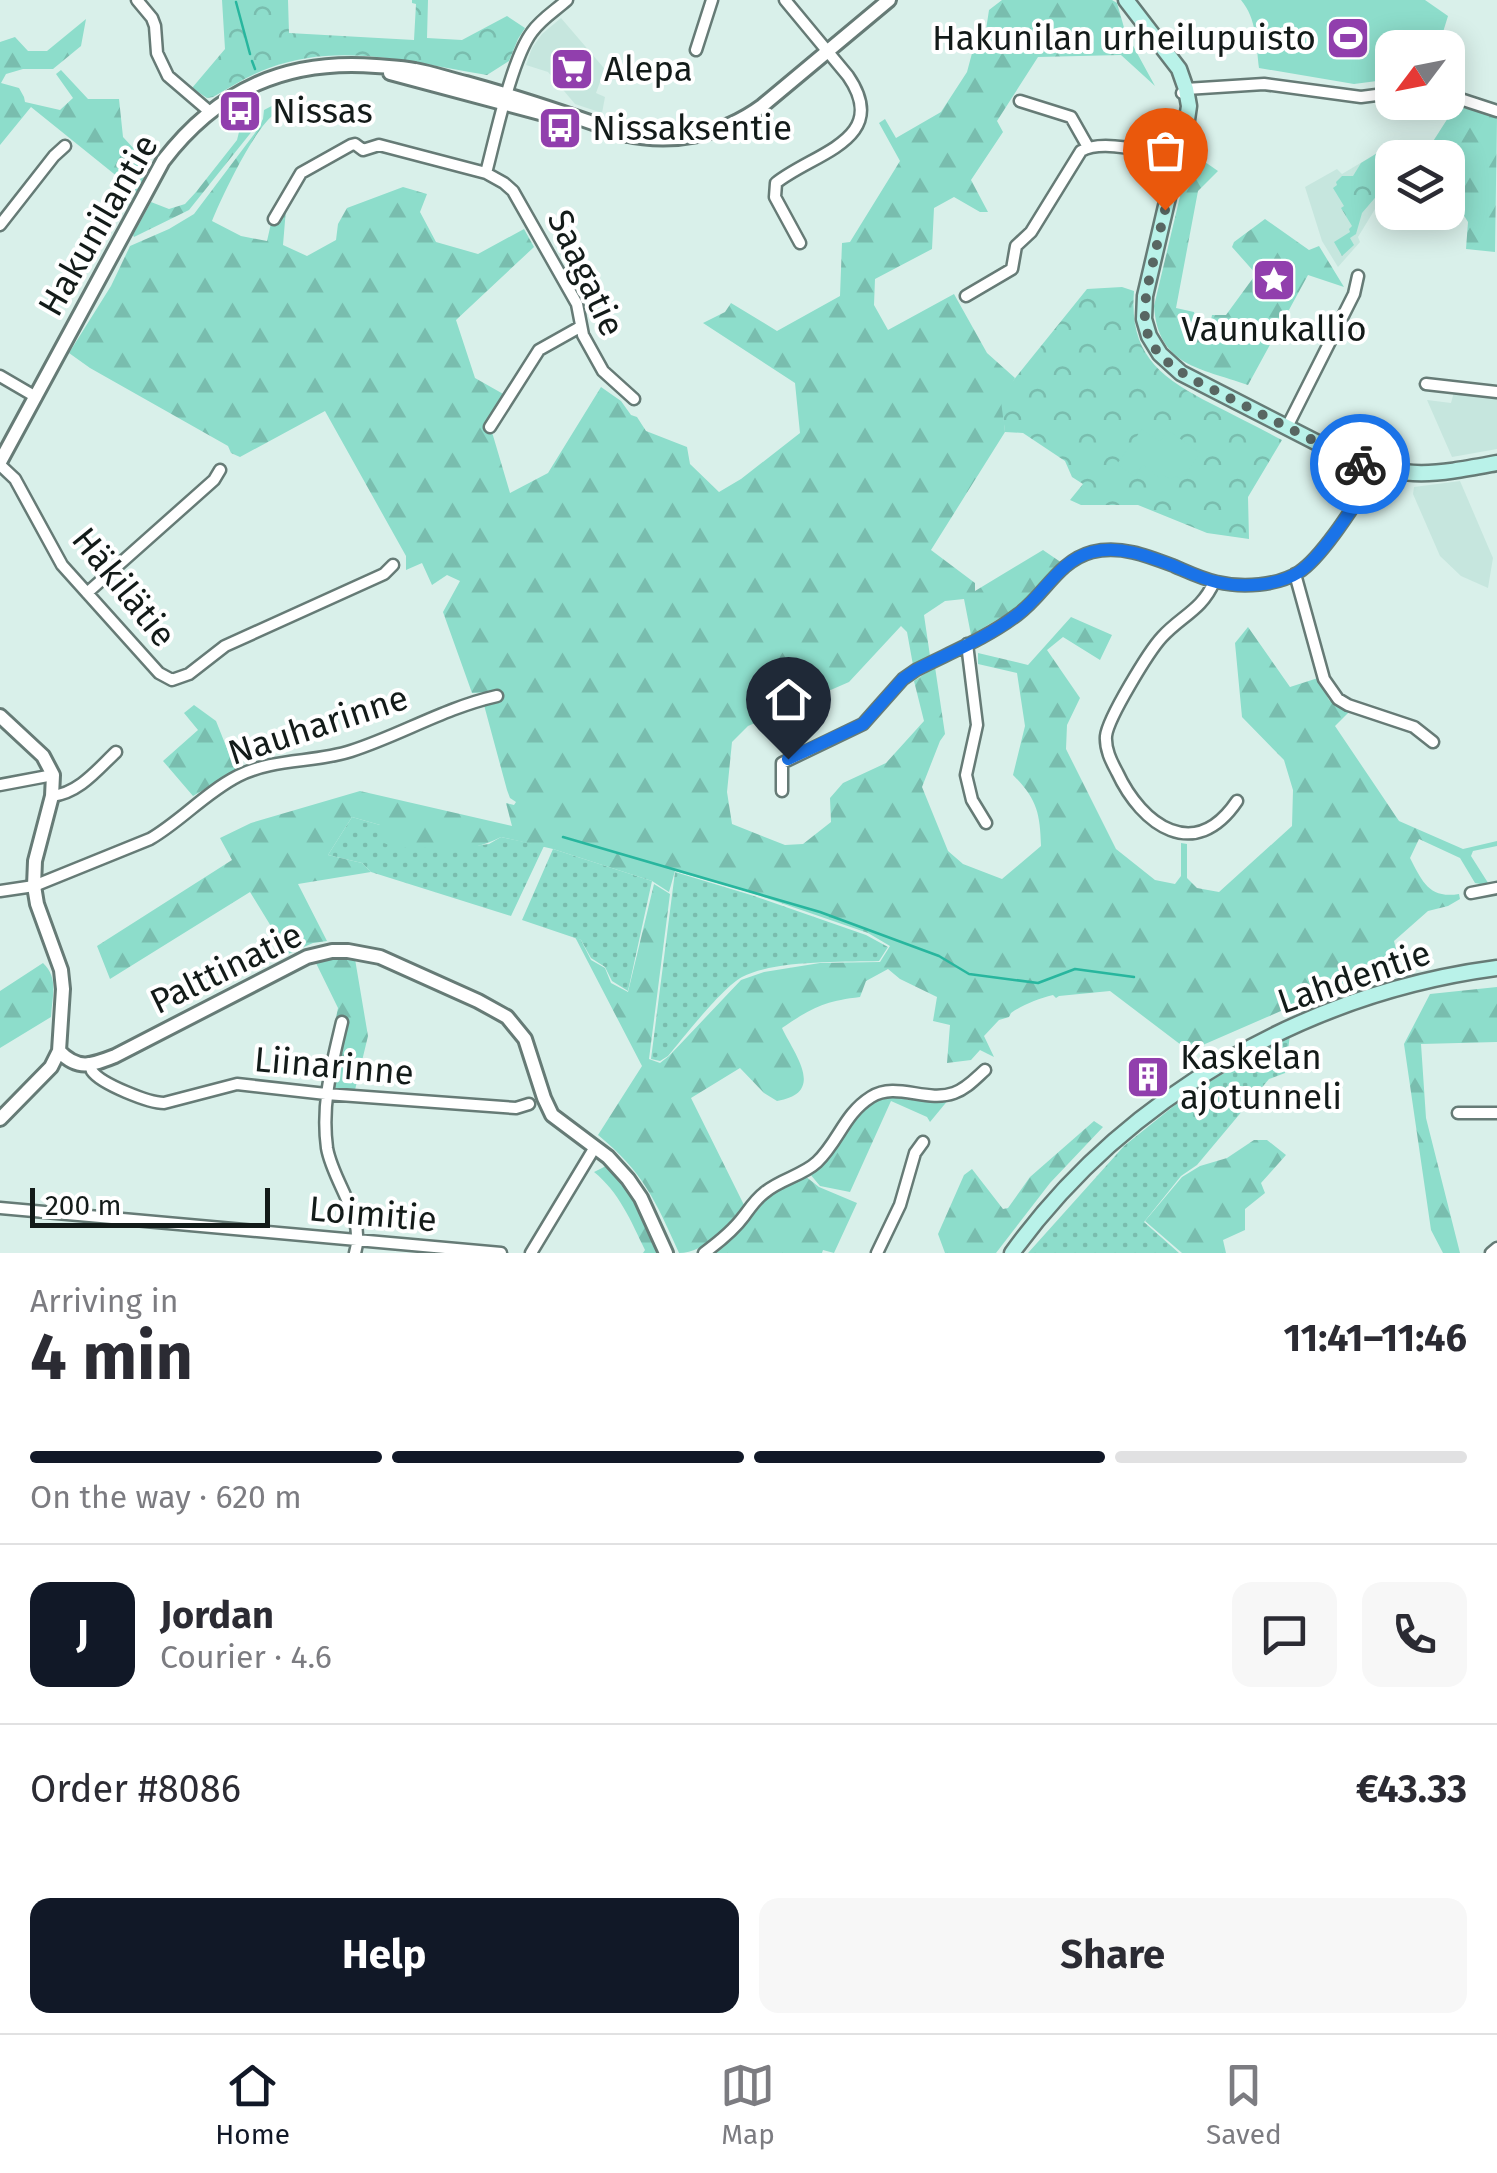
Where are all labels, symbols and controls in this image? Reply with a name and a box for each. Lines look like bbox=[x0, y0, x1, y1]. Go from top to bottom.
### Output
sports icon: Hakunilan urheilupuisto bbox=[1325, 15, 1371, 61]
place label: Hakunilan urheilupuisto bbox=[932, 17, 1316, 59]
north arrow bbox=[1375, 30, 1465, 120]
map controls bbox=[1375, 30, 1465, 230]
supermarket icon: Alepa bbox=[549, 46, 595, 92]
place label: Alepa bbox=[604, 48, 693, 90]
bus stop icon: Nissas bbox=[217, 88, 263, 134]
place label: Nissas bbox=[272, 90, 373, 132]
bus stop icon: Nissaksentie bbox=[537, 105, 583, 151]
place label: Nissaksentie bbox=[592, 107, 792, 149]
pin bbox=[1123, 108, 1208, 211]
icon: bag bbox=[1138, 123, 1193, 178]
street label: Hakunilantie bbox=[29, 127, 167, 323]
button: layers bbox=[1375, 140, 1465, 230]
street label: Saagatie bbox=[538, 203, 634, 343]
place icon: Vaunukallio bbox=[1251, 257, 1297, 303]
place label: Vaunukallio bbox=[1181, 308, 1367, 350]
courier bbox=[1310, 414, 1410, 514]
icon: bike bbox=[1333, 437, 1388, 492]
street label: Häkilätie bbox=[63, 519, 185, 655]
pin bbox=[746, 657, 831, 760]
icon: home bbox=[761, 672, 816, 727]
street label: Nauharinne bbox=[223, 676, 413, 774]
street label: Palttinatie bbox=[143, 913, 309, 1023]
street label: Lahdentie bbox=[1272, 931, 1436, 1023]
place label: Kaskelan ajotunneli bbox=[1180, 1036, 1342, 1118]
street label: Liinarinne bbox=[252, 1038, 416, 1094]
building icon: Kaskelan ajotunneli bbox=[1125, 1054, 1171, 1100]
scale bar bbox=[30, 1183, 270, 1228]
street label: Loimitie bbox=[307, 1187, 439, 1241]
text: 200 m bbox=[45, 1189, 122, 1222]
text: Arriving in bbox=[30, 1282, 178, 1320]
text: 11:41–11:46 bbox=[1284, 1315, 1467, 1361]
text: 4 min bbox=[30, 1318, 193, 1396]
text: On the way · 620 m bbox=[30, 1478, 302, 1516]
button: chat bbox=[1232, 1582, 1337, 1687]
button: phone bbox=[1362, 1582, 1467, 1687]
text: Jordan bbox=[160, 1592, 274, 1638]
text: J bbox=[76, 1611, 89, 1657]
text: Courier · 4.6 bbox=[160, 1638, 332, 1676]
text: Order #8086 bbox=[30, 1766, 241, 1812]
text: €43.33 bbox=[1356, 1766, 1467, 1812]
button: Help bbox=[30, 1898, 739, 2013]
button: Share bbox=[759, 1898, 1467, 2013]
tab: Home bbox=[215, 2058, 290, 2151]
tab: Map bbox=[720, 2058, 775, 2151]
tab: Saved bbox=[1206, 2058, 1282, 2151]

